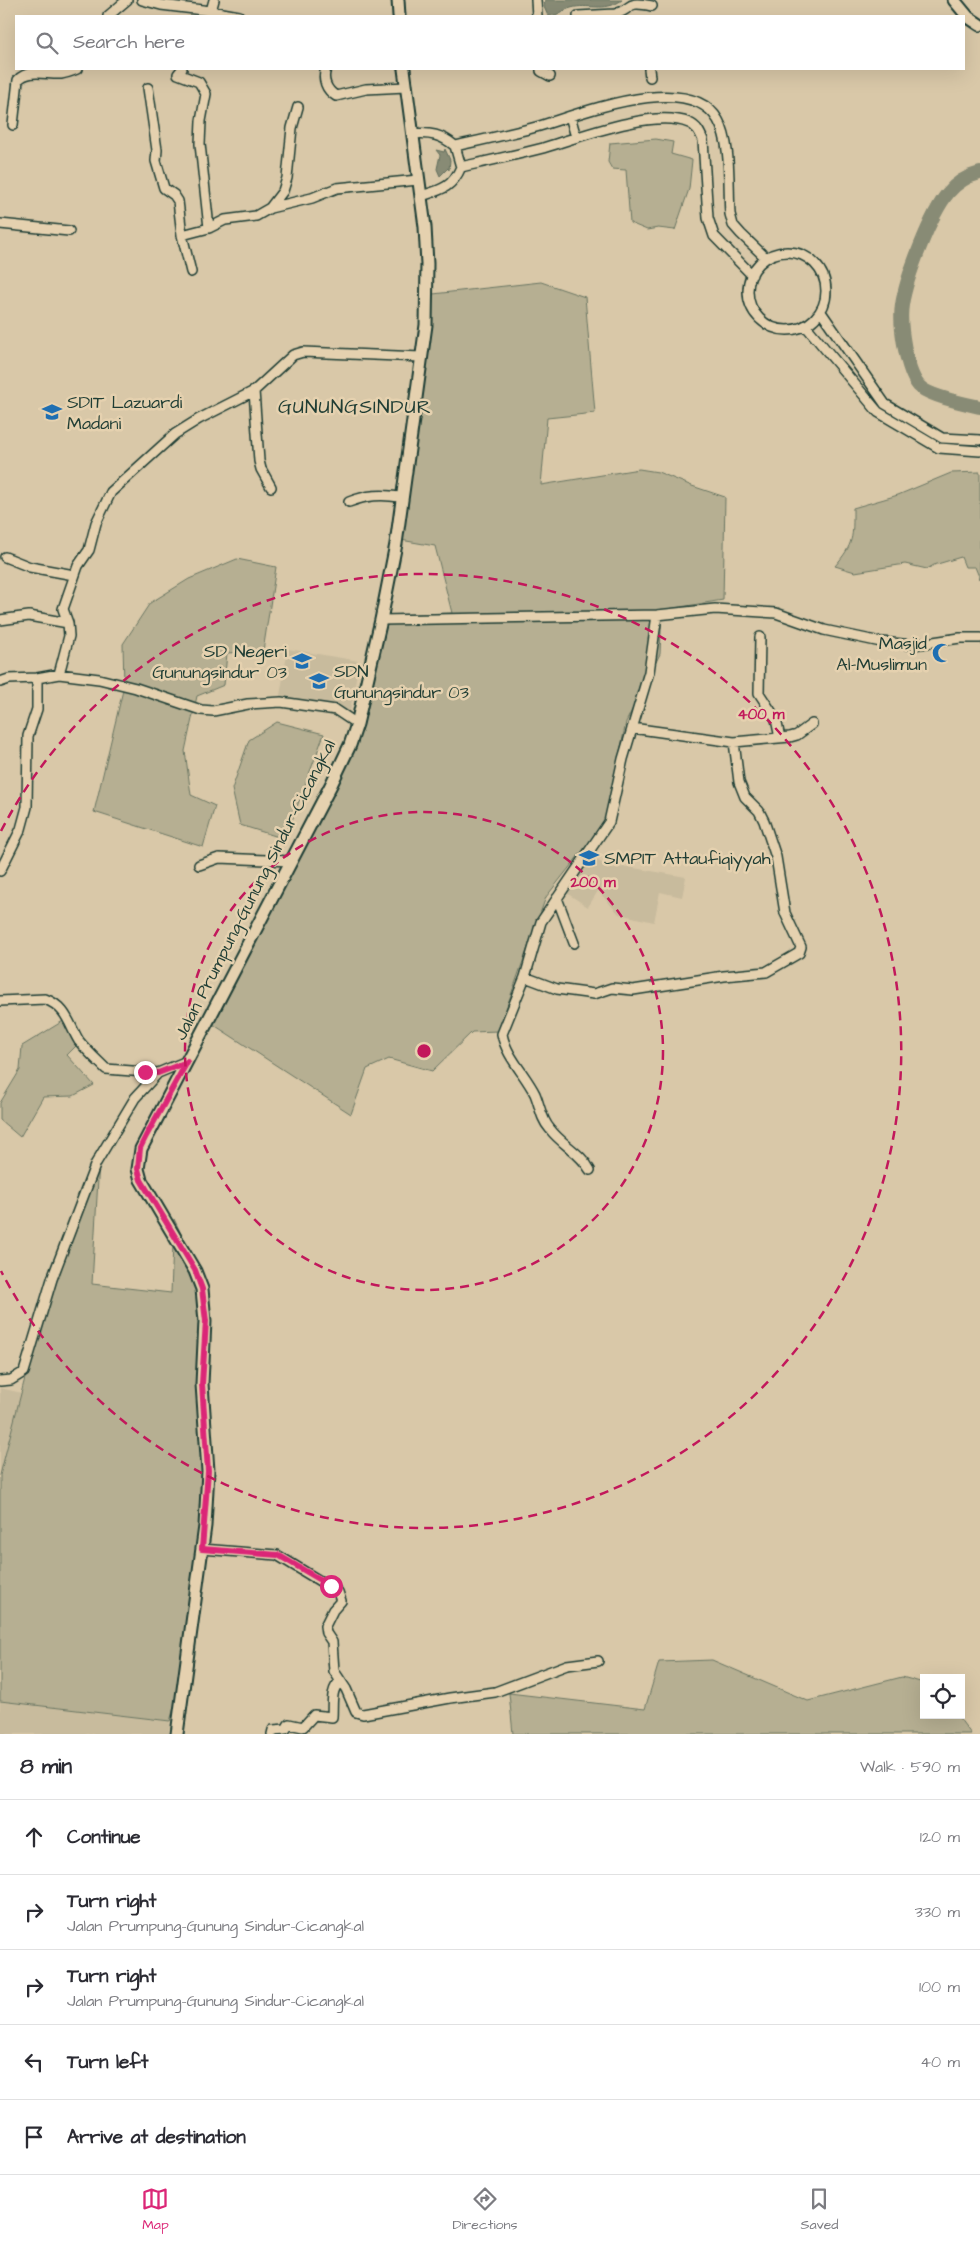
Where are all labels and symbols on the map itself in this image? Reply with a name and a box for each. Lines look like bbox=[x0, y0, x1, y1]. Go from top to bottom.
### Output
place label: SDIT Lazuardi Madani bbox=[67, 390, 182, 436]
district label: GUNUNGSINDUR bbox=[278, 393, 432, 421]
school or university icon: SDIT Lazuardi Madani bbox=[41, 401, 63, 423]
place label: Masjid Al-Muslimun bbox=[836, 631, 927, 677]
place label: SD Negeri Gunungsindur 03 bbox=[152, 639, 287, 686]
mosque icon: Masjid Al-Muslimun bbox=[931, 642, 953, 664]
school or university icon: SD Negeri Gunungsindur 03 bbox=[291, 650, 313, 672]
place label: SDN Gunungsindur 03 bbox=[334, 659, 469, 706]
school or university icon: SDN Gunungsindur 03 bbox=[308, 670, 330, 692]
text: 400 m bbox=[738, 704, 785, 725]
street label: Jalan Prumpung–Gunung Sindur–Cicangkal bbox=[168, 735, 343, 1045]
place label: SMPIT Attaufiqiyyah bbox=[604, 846, 771, 872]
school or university icon: SMPIT Attaufiqiyyah bbox=[578, 847, 600, 869]
text: 200 m bbox=[569, 872, 616, 893]
centre of rings bbox=[415, 1042, 433, 1060]
route end bbox=[134, 1061, 157, 1084]
route start bbox=[320, 1575, 343, 1598]

